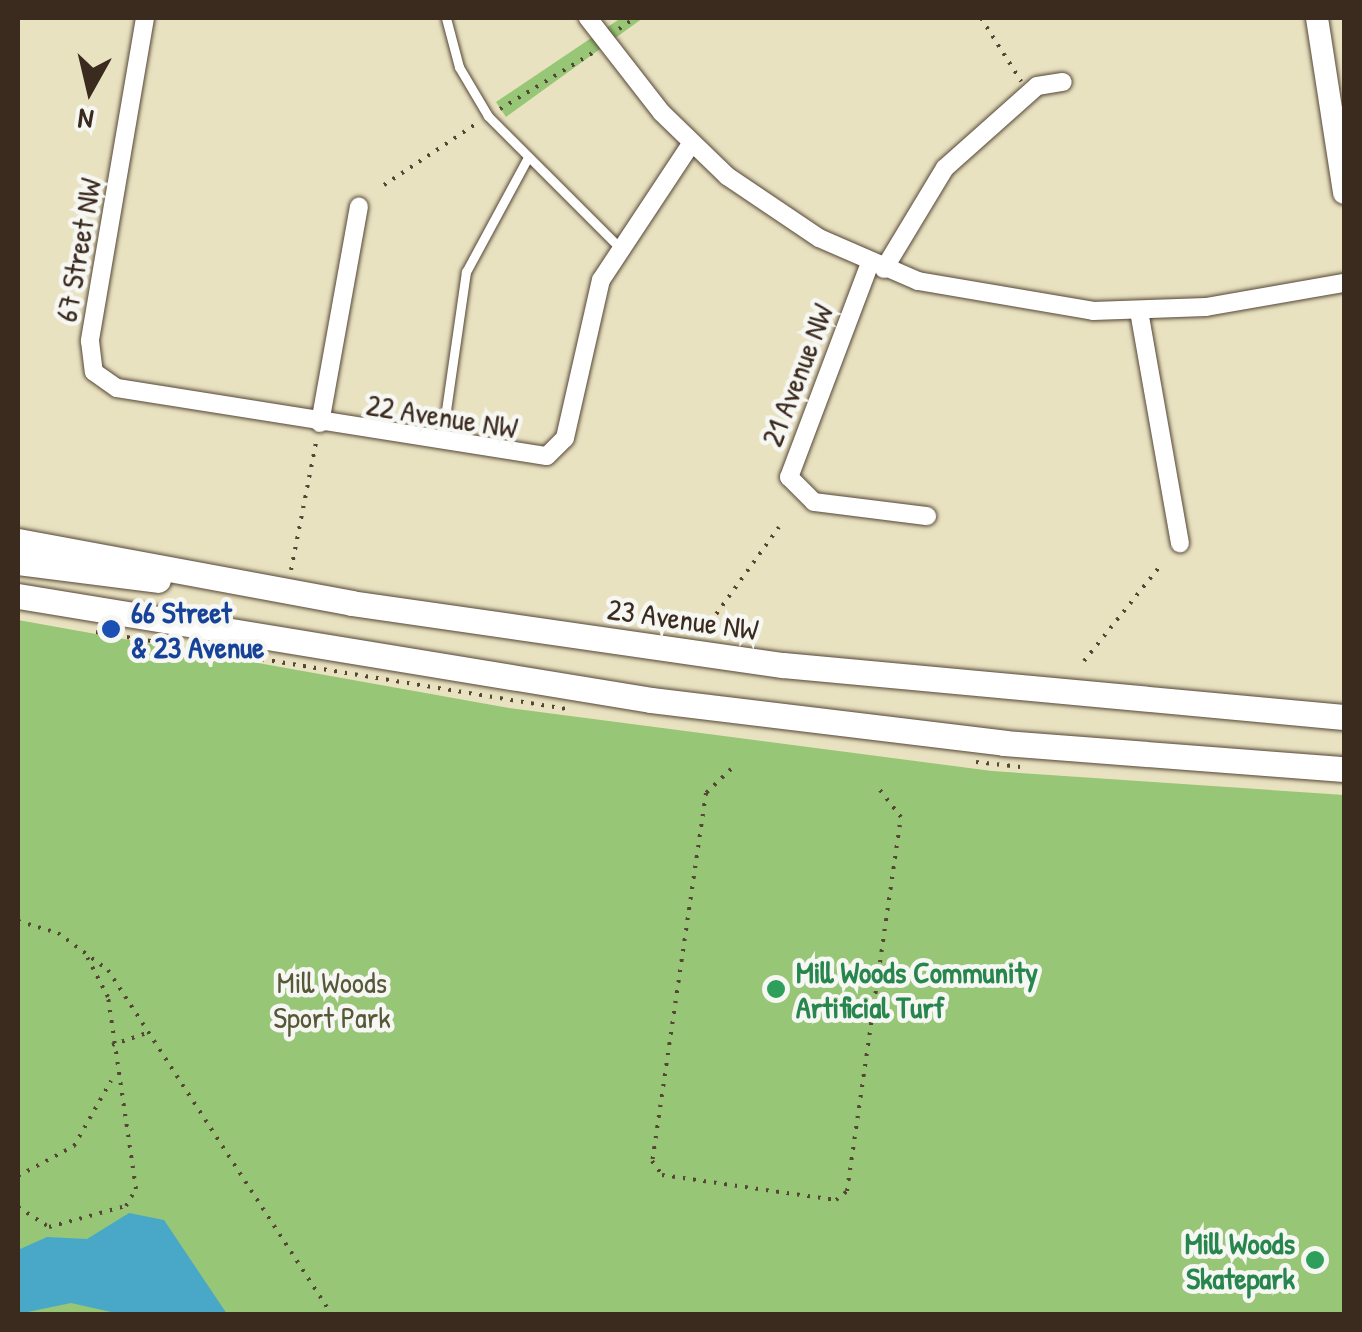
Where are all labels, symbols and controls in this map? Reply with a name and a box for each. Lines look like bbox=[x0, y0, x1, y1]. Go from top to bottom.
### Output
north arrow bbox=[40, 40, 140, 140]
text: N bbox=[76, 100, 96, 140]
street label: 67 Street NW bbox=[48, 176, 108, 324]
street label: 21 Avenue NW bbox=[753, 299, 841, 451]
street label: 22 Avenue NW bbox=[364, 386, 520, 446]
street label: 23 Avenue NW bbox=[605, 591, 761, 647]
place label: 66 Street & 23 Avenue bbox=[131, 594, 264, 664]
marker: 66 Street & 23 Avenue bbox=[100, 618, 122, 640]
place label: Mill Woods Community Artificial Turf bbox=[796, 954, 1038, 1024]
park label: Mill Woods Sport Park bbox=[273, 964, 391, 1034]
marker: Mill Woods Community Artificial Turf bbox=[765, 978, 787, 1000]
place label: Mill Woods Skatepark bbox=[1185, 1225, 1295, 1296]
marker: Mill Woods Skatepark bbox=[1304, 1249, 1326, 1271]

